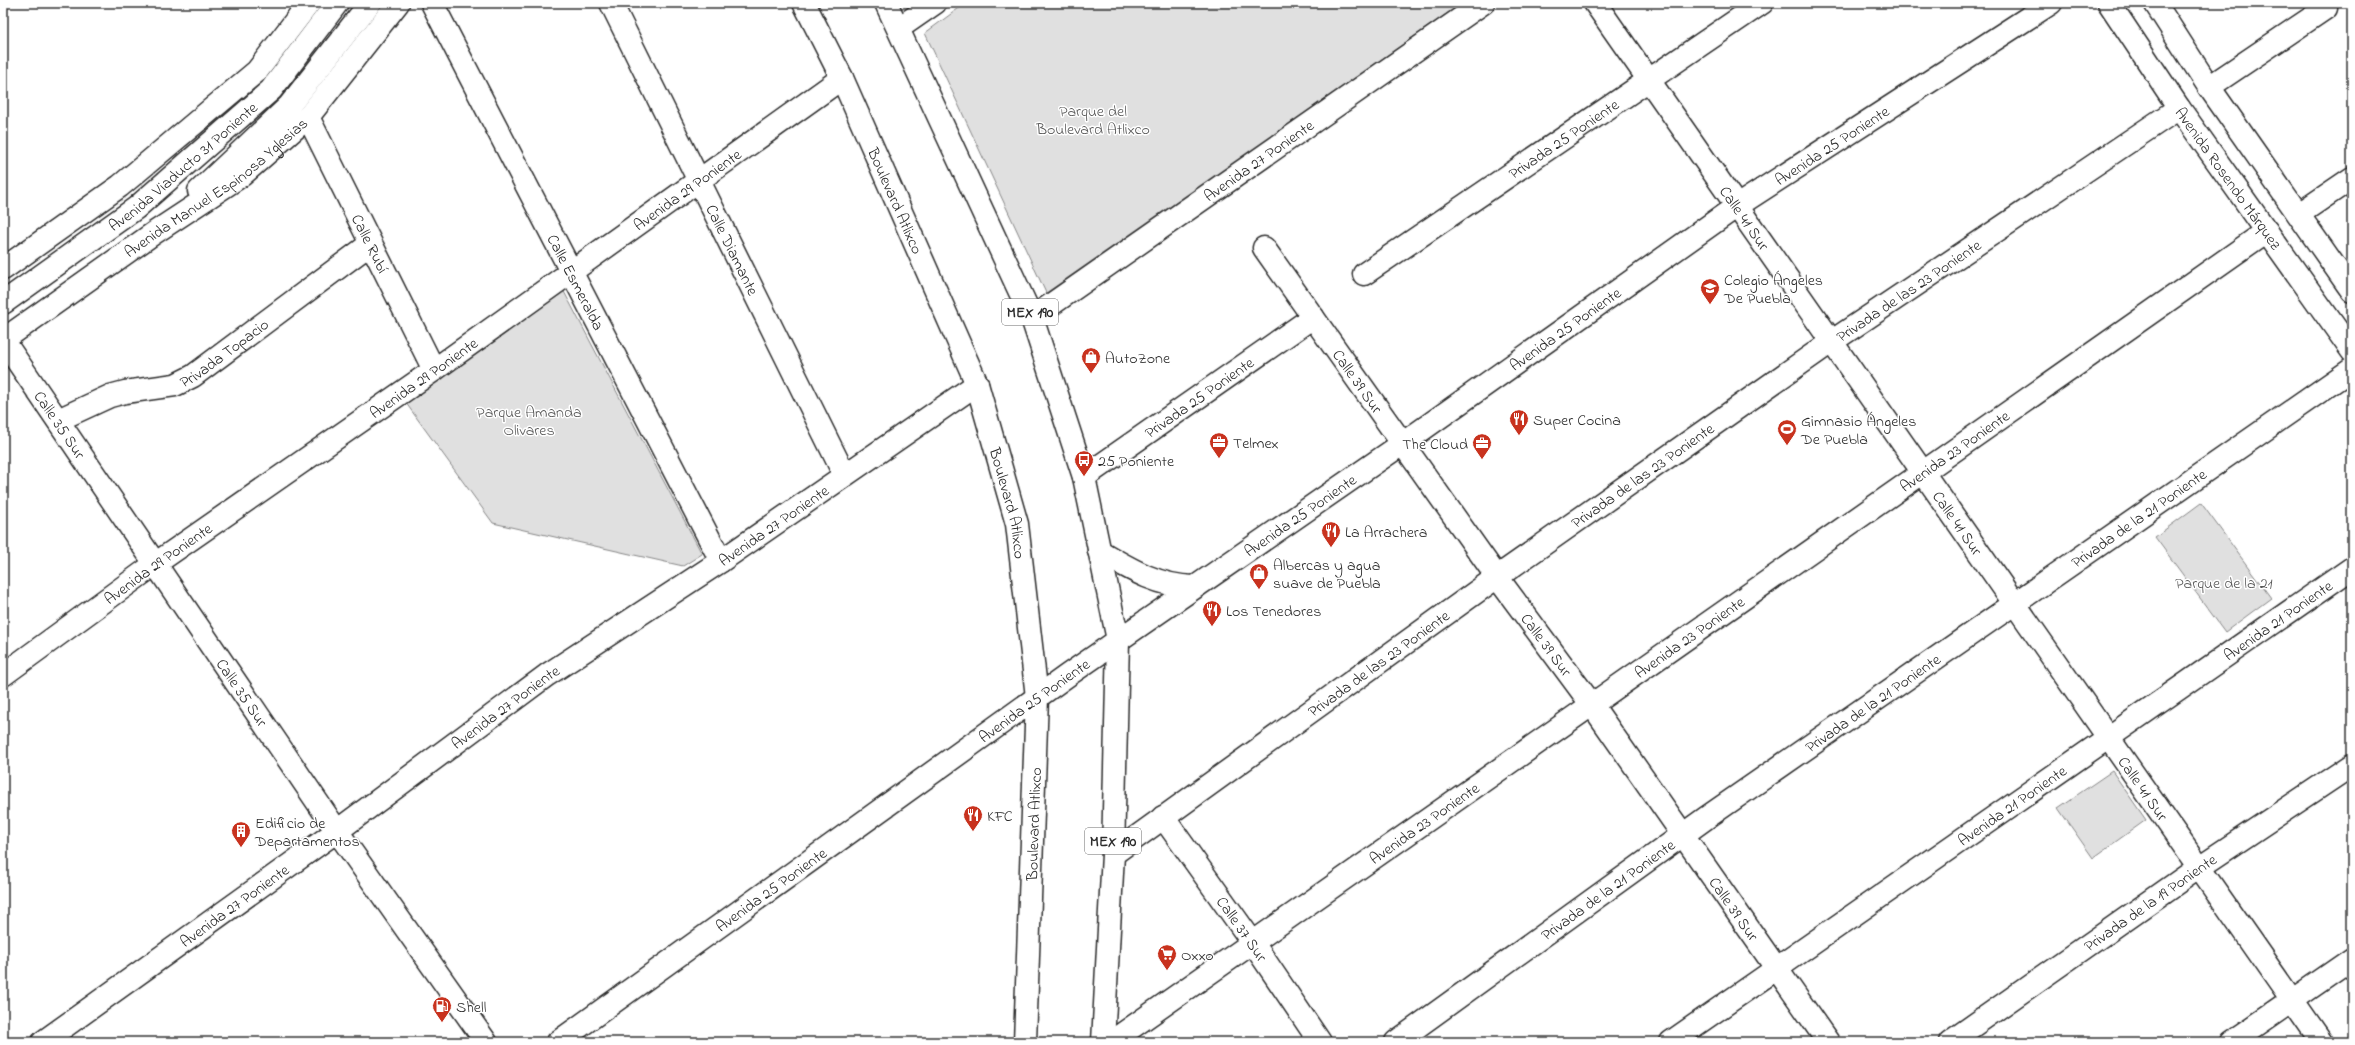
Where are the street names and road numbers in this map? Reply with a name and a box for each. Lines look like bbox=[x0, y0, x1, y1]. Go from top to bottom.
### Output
street label: Privada 25 Poniente bbox=[1504, 93, 1625, 186]
street label: Avenida Viaducto 31 Poniente bbox=[104, 96, 264, 238]
street label: Avenida 25 Poniente bbox=[1771, 100, 1895, 193]
street label: Avenida Rosendo Márquez bbox=[2168, 103, 2286, 256]
street label: Avenida Manuel Espinosa Yglesias bbox=[120, 113, 314, 265]
street label: Avenida 27 Poniente bbox=[1199, 114, 1320, 209]
street label: Avenida 29 Poniente bbox=[629, 143, 748, 238]
street label: Boulevard Atlixco bbox=[860, 143, 928, 258]
street label: Calle 41 Sur bbox=[1712, 182, 1775, 256]
street label: Calle Diamante bbox=[698, 201, 764, 301]
street label: Calle Rubí bbox=[344, 210, 394, 278]
street label: Calle Esmeralda bbox=[540, 230, 610, 335]
street label: Privada de las 23 Poniente bbox=[1832, 234, 1987, 349]
street label: Avenida 25 Poniente bbox=[1505, 281, 1627, 378]
road number: MEX 190 bbox=[1002, 299, 1058, 325]
street label: Privada Topacio bbox=[176, 313, 274, 395]
street label: Avenida 29 Poniente bbox=[365, 332, 484, 425]
street label: Calle 39 Sur bbox=[1325, 345, 1388, 419]
street label: Privada 25 Poniente bbox=[1140, 351, 1260, 445]
street label: Calle 35 Sur bbox=[27, 386, 91, 465]
street label: Avenida 23 Poniente bbox=[1895, 405, 2016, 499]
street label: Privada de las 23 Poniente bbox=[1567, 417, 1720, 535]
street label: Boulevard Atlixco bbox=[982, 444, 1031, 560]
street label: Privada de la 21 Poniente bbox=[2067, 463, 2213, 575]
street label: Avenida 25 Poniente bbox=[1240, 468, 1363, 564]
street label: Avenida 27 Poniente bbox=[714, 479, 835, 573]
street label: Calle 41 Sur bbox=[1925, 487, 1988, 561]
street label: Avenida 29 Poniente bbox=[100, 517, 218, 611]
street label: Avenida 21 Poniente bbox=[2219, 575, 2339, 668]
street label: Avenida 23 Poniente bbox=[1630, 591, 1751, 685]
street label: Privada de las 23 Poniente bbox=[1303, 604, 1456, 724]
street label: Calle 39 Sur bbox=[1514, 609, 1577, 682]
street label: Privada de la 21 Poniente bbox=[1801, 648, 1947, 760]
street label: Avenida 25 Poniente bbox=[974, 653, 1096, 750]
street label: Calle 35 Sur bbox=[209, 654, 273, 732]
street label: Avenida 27 Poniente bbox=[447, 659, 566, 756]
street label: Calle 41 Sur bbox=[2111, 752, 2173, 827]
street label: Avenida 21 Poniente bbox=[1953, 760, 2073, 853]
street label: Boulevard Atlixco bbox=[1021, 767, 1049, 882]
street label: Avenida 23 Poniente bbox=[1365, 777, 1486, 871]
road number: MEX 190 bbox=[1085, 828, 1141, 854]
street label: Privada de la 21 Poniente bbox=[1537, 834, 1681, 947]
street label: Avenida 25 Poniente bbox=[711, 842, 833, 939]
street label: Privada de la 19 Poniente bbox=[2080, 848, 2223, 958]
street label: Avenida 27 Poniente bbox=[175, 859, 295, 954]
street label: Calle 39 Sur bbox=[1702, 873, 1764, 947]
street label: Calle 37 Sur bbox=[1209, 892, 1272, 967]

